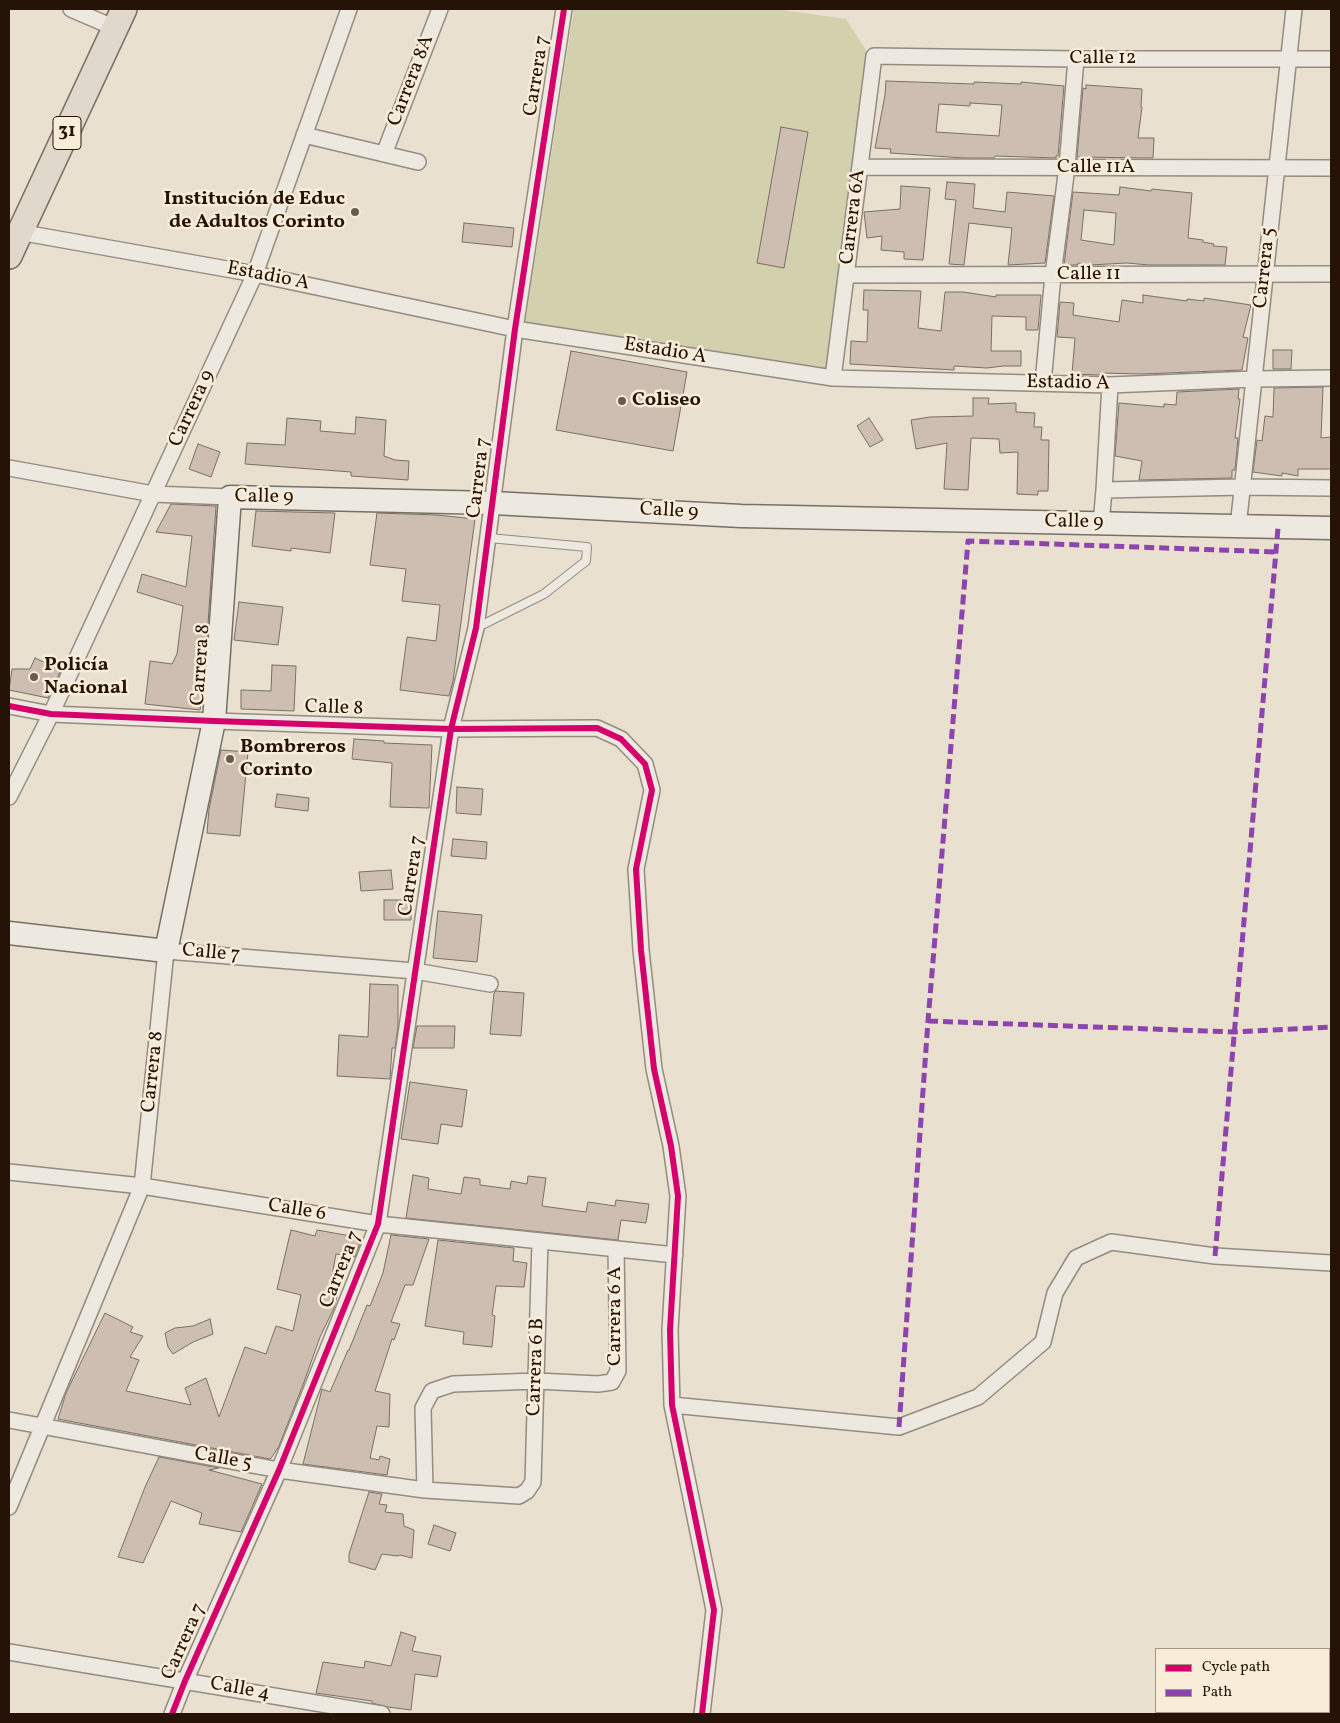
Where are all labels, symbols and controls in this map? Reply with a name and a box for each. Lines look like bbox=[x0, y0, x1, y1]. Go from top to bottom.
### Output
street label: Carrera 8A bbox=[384, 32, 440, 130]
street label: Carrera 7 bbox=[520, 34, 556, 118]
street label: Calle 12 bbox=[1070, 47, 1136, 71]
road number: 31 bbox=[53, 116, 81, 150]
street label: Calle 11A bbox=[1057, 156, 1135, 180]
street label: Carrera 6A bbox=[836, 168, 872, 266]
place label: Institución de Educ de Adultos Corinto bbox=[164, 188, 345, 235]
marker: Institución de Educ de Adultos Corinto bbox=[349, 206, 361, 218]
street label: Carrera 5 bbox=[1250, 226, 1282, 310]
street label: Estadio A bbox=[225, 257, 311, 297]
street label: Calle 11 bbox=[1057, 263, 1121, 287]
street label: Estadio A bbox=[622, 334, 708, 370]
street label: Carrera 9 bbox=[165, 367, 221, 451]
street label: Estadio A bbox=[1026, 371, 1110, 397]
place label: Coliseo bbox=[632, 389, 701, 413]
marker: Coliseo bbox=[616, 395, 628, 407]
street label: Carrera 7 bbox=[463, 436, 497, 520]
street label: Calle 9 bbox=[234, 485, 294, 511]
street label: Calle 9 bbox=[639, 498, 699, 526]
street label: Calle 9 bbox=[1044, 510, 1104, 536]
street label: Carrera 8 bbox=[187, 623, 217, 707]
place label: Policía Nacional bbox=[44, 654, 128, 701]
marker: Policía Nacional bbox=[28, 671, 40, 683]
street label: Calle 8 bbox=[304, 696, 364, 722]
place label: Bombreros Corinto bbox=[240, 736, 346, 783]
marker: Bombreros Corinto bbox=[224, 753, 236, 765]
street label: Carrera 7 bbox=[395, 834, 431, 918]
street label: Calle 7 bbox=[181, 940, 241, 968]
street label: Carrera 8 bbox=[138, 1030, 170, 1114]
street label: Calle 6 bbox=[266, 1195, 328, 1227]
street label: Carrera 7 bbox=[316, 1228, 368, 1312]
street label: Carrera 6 A bbox=[604, 1266, 628, 1366]
street label: Carrera 6 B bbox=[523, 1318, 551, 1416]
street label: Calle 5 bbox=[192, 1443, 254, 1477]
street label: Carrera 7 bbox=[158, 1600, 212, 1684]
legend bbox=[1155, 1648, 1330, 1713]
text: Cycle path bbox=[1202, 1657, 1270, 1678]
street label: Calle 4 bbox=[208, 1673, 272, 1707]
text: Path bbox=[1202, 1682, 1232, 1703]

